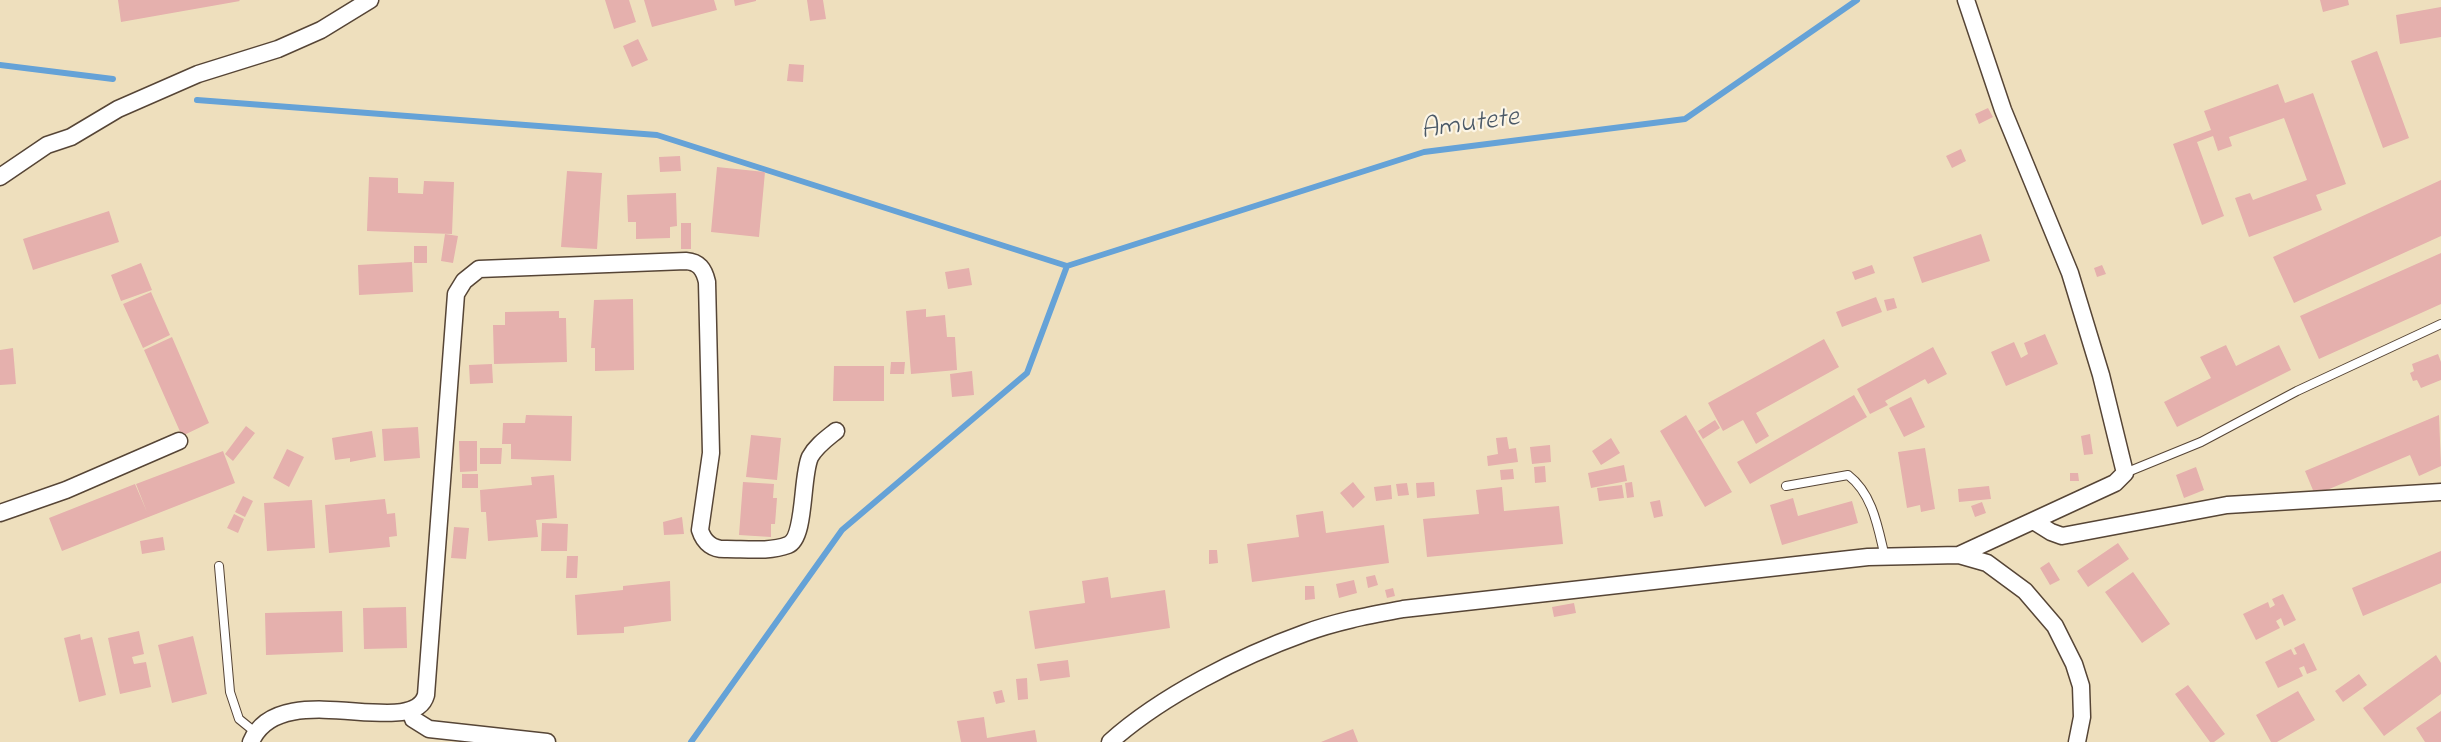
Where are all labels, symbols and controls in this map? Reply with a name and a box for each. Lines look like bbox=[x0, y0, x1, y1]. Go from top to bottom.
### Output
water label: Amutete bbox=[1419, 102, 1521, 150]

